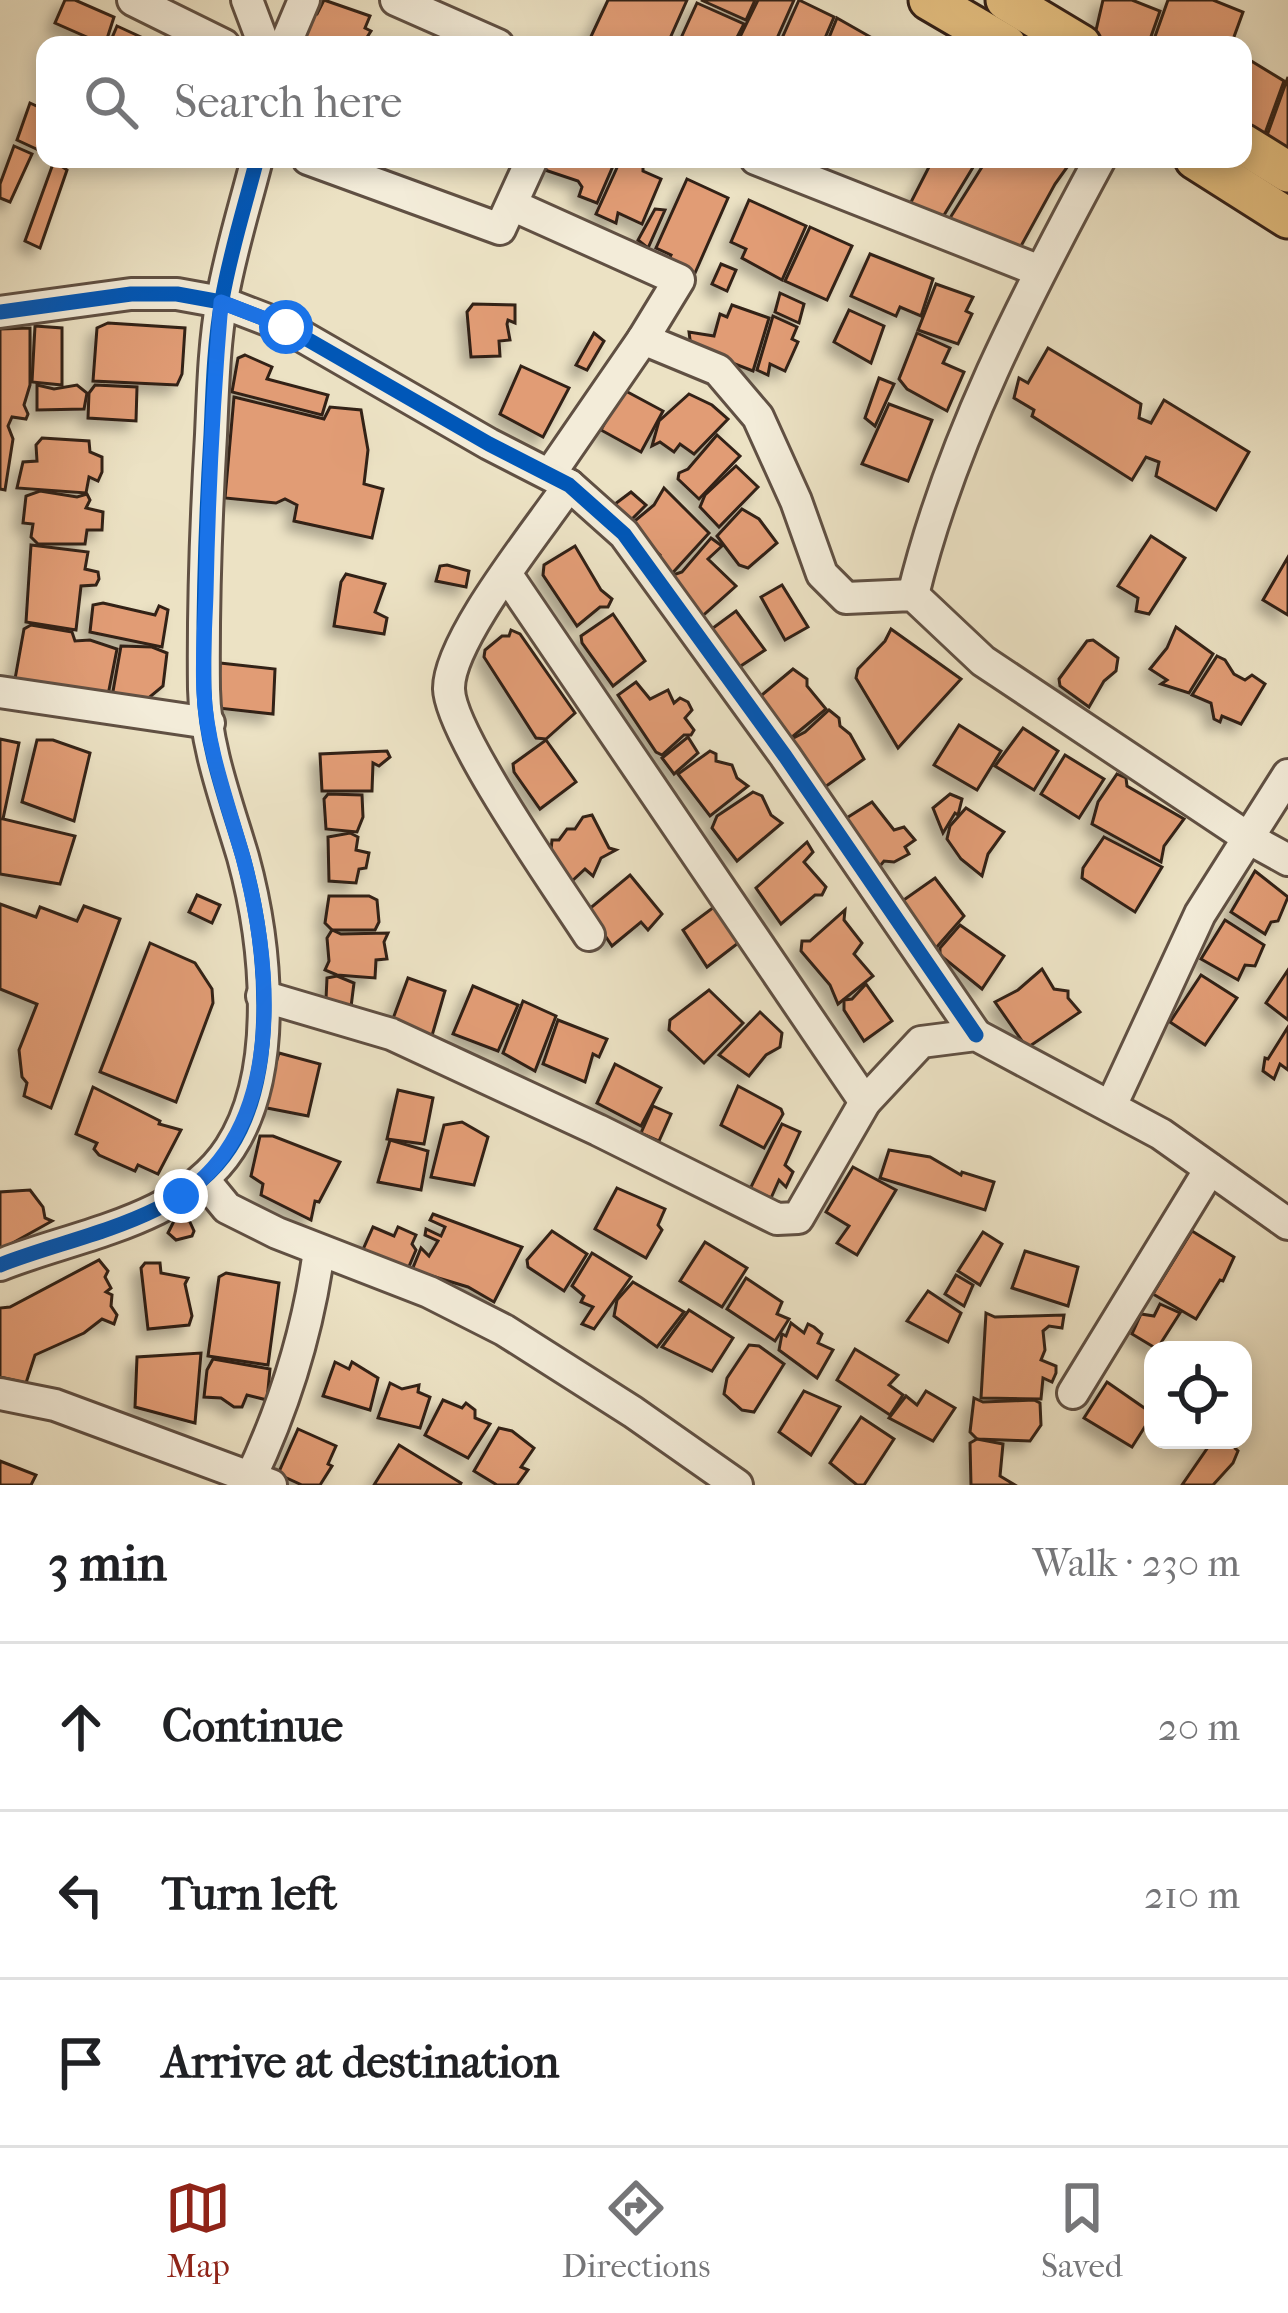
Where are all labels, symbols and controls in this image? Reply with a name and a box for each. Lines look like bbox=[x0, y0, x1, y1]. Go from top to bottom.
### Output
search box bbox=[36, 36, 1252, 168]
icon: search bbox=[78, 69, 144, 135]
text: Search here bbox=[174, 76, 402, 129]
route start bbox=[259, 300, 313, 354]
route end bbox=[154, 1169, 208, 1223]
map controls bbox=[1144, 1341, 1252, 1449]
button: locate bbox=[1144, 1341, 1252, 1449]
text: 3 min bbox=[48, 1533, 167, 1593]
text: Walk · 230 m bbox=[1033, 1540, 1240, 1586]
icon: ahead bbox=[48, 1694, 114, 1760]
text: Continue bbox=[162, 1700, 343, 1753]
text: 20 m bbox=[1158, 1704, 1240, 1750]
icon: left bbox=[48, 1862, 114, 1928]
text: Turn left bbox=[162, 1868, 337, 1921]
text: 210 m bbox=[1144, 1872, 1240, 1918]
icon: arrive bbox=[48, 2030, 114, 2096]
text: Arrive at destination bbox=[162, 2036, 559, 2089]
tab: Map bbox=[165, 2175, 231, 2286]
tab: Directions bbox=[562, 2175, 710, 2286]
tab: Saved bbox=[1041, 2175, 1123, 2286]

